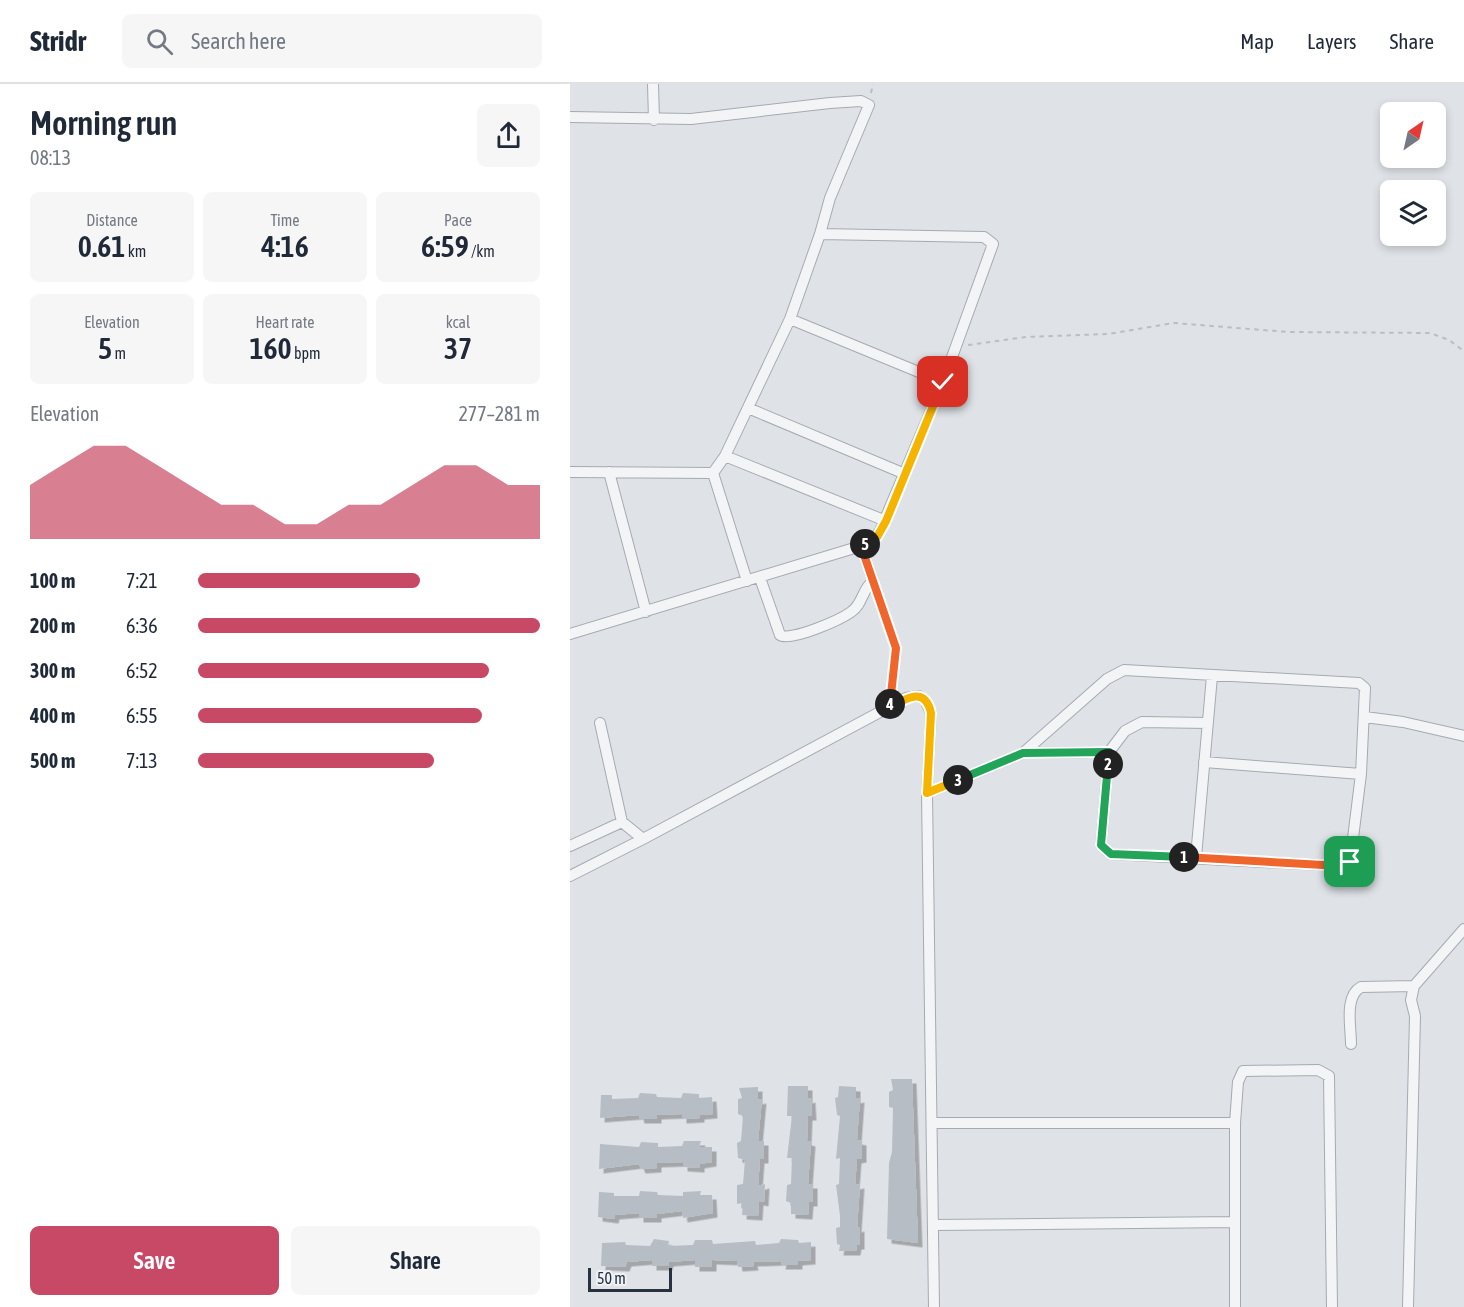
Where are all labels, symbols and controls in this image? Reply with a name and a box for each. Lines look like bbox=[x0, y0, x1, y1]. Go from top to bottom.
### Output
search box bbox=[122, 14, 542, 68]
text: Stridr bbox=[30, 25, 86, 57]
icon: search bbox=[143, 25, 176, 58]
text: Search here bbox=[191, 28, 286, 54]
text: Map bbox=[1240, 29, 1274, 53]
text: Layers bbox=[1307, 29, 1357, 53]
text: Share bbox=[1390, 29, 1434, 53]
north arrow bbox=[1380, 102, 1446, 168]
map controls bbox=[1380, 102, 1446, 246]
text: Morning run bbox=[30, 104, 177, 142]
button: share bbox=[477, 104, 540, 167]
text: 08:13 bbox=[30, 146, 71, 169]
button: layers bbox=[1380, 180, 1446, 246]
text: Distance bbox=[86, 211, 138, 229]
text: Time bbox=[270, 211, 300, 229]
text: Pace bbox=[444, 211, 472, 229]
text: 0.61 bbox=[78, 229, 125, 263]
text: 4:16 bbox=[261, 229, 309, 263]
text: 6:59 bbox=[421, 229, 469, 263]
text: km bbox=[125, 242, 146, 260]
text: /km bbox=[469, 242, 495, 260]
text: Elevation bbox=[84, 313, 140, 331]
text: Heart rate bbox=[256, 313, 314, 331]
text: kcal bbox=[446, 313, 470, 331]
text: 5 bbox=[98, 331, 112, 365]
text: 160 bbox=[249, 331, 292, 365]
text: 37 bbox=[444, 331, 472, 365]
text: m bbox=[112, 344, 126, 362]
text: bpm bbox=[292, 344, 321, 362]
pin bbox=[917, 356, 968, 407]
icon: check bbox=[926, 365, 959, 398]
text: Elevation bbox=[30, 402, 99, 425]
text: 277–281 m bbox=[458, 402, 540, 425]
pin: 5 bbox=[850, 529, 880, 559]
text: 5 bbox=[861, 535, 869, 553]
text: 100 m bbox=[30, 569, 75, 592]
text: 7:21 bbox=[126, 569, 158, 592]
text: 200 m bbox=[30, 614, 75, 637]
text: 6:36 bbox=[126, 614, 158, 637]
text: 300 m bbox=[30, 659, 75, 682]
text: 6:52 bbox=[126, 659, 158, 682]
pin: 4 bbox=[875, 689, 905, 719]
text: 4 bbox=[886, 695, 894, 713]
text: 400 m bbox=[30, 704, 75, 727]
text: 6:55 bbox=[126, 704, 158, 727]
text: 500 m bbox=[30, 749, 75, 772]
text: 7:13 bbox=[126, 749, 158, 772]
pin: 2 bbox=[1093, 749, 1123, 779]
text: 2 bbox=[1104, 755, 1112, 773]
pin: 3 bbox=[943, 765, 973, 795]
text: 3 bbox=[954, 771, 962, 789]
pin bbox=[1324, 836, 1375, 887]
pin: 1 bbox=[1169, 842, 1199, 872]
icon: arrive bbox=[1333, 845, 1366, 878]
text: 1 bbox=[1180, 848, 1188, 866]
button: Save bbox=[30, 1226, 279, 1295]
button: Share bbox=[291, 1226, 540, 1295]
scale bar bbox=[588, 1265, 672, 1292]
text: 50 m bbox=[597, 1269, 626, 1287]

